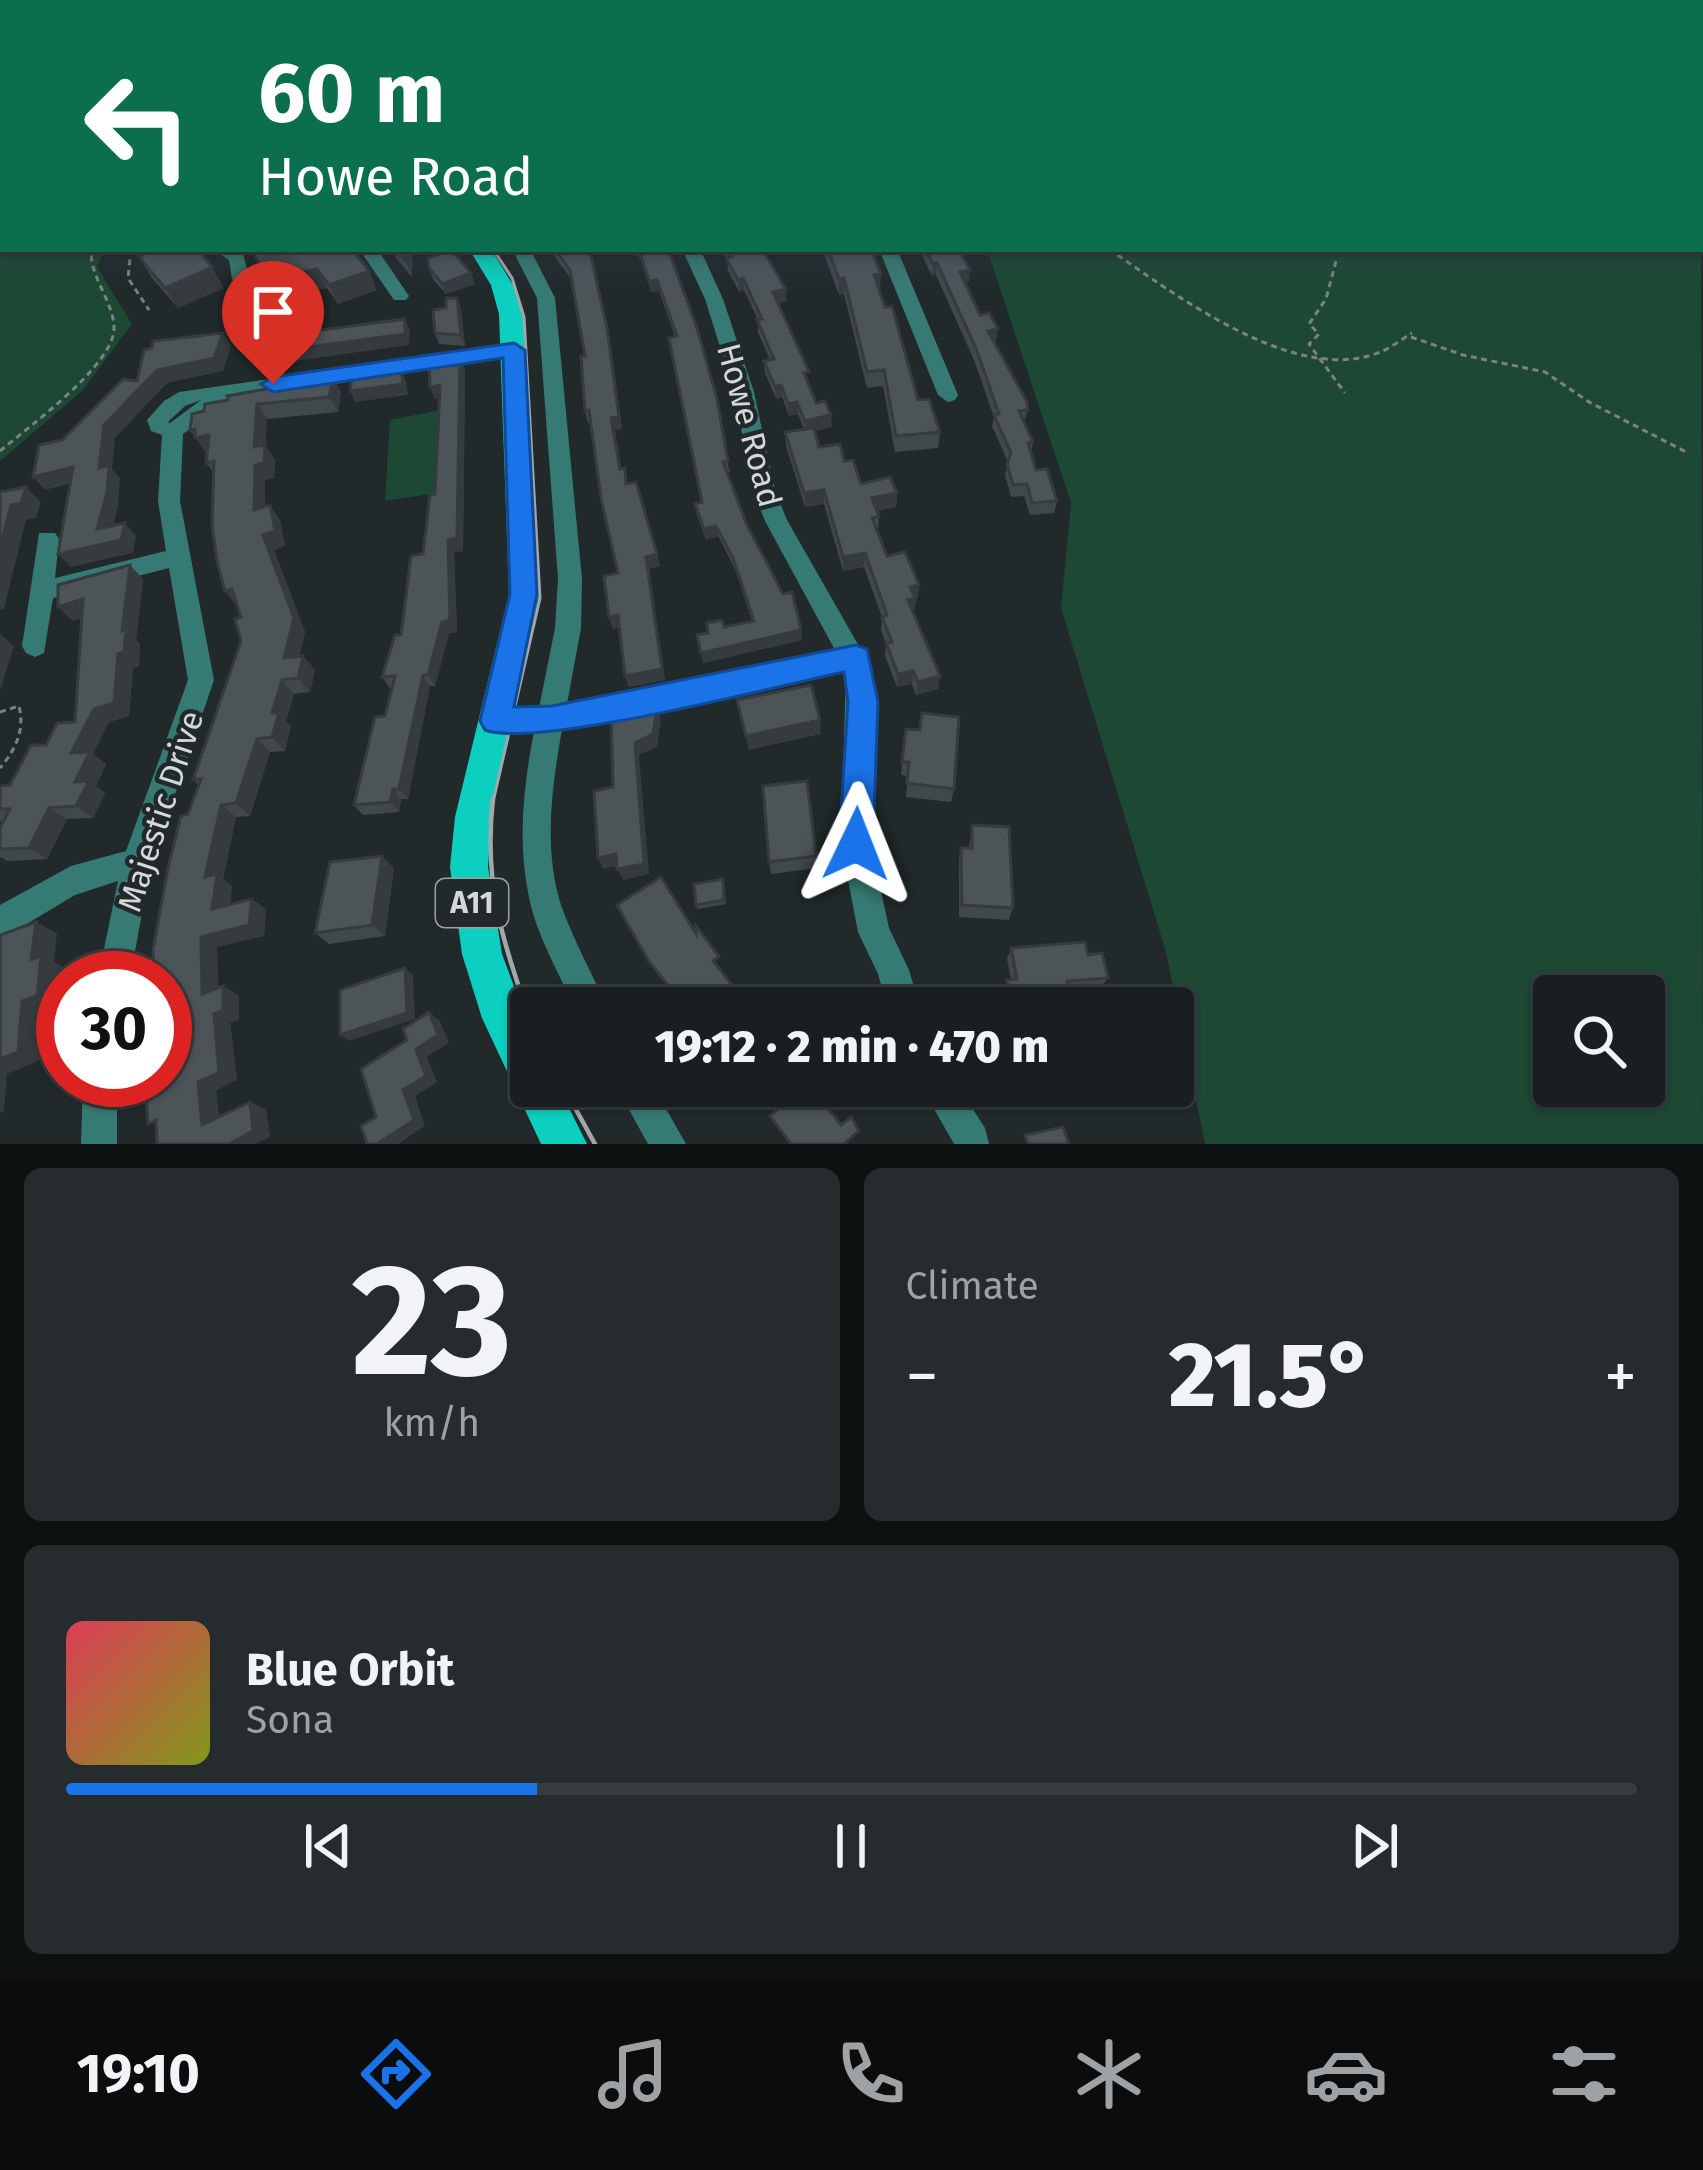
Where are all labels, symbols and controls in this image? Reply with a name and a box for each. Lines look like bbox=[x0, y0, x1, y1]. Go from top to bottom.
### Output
text: 60 m bbox=[258, 43, 445, 144]
icon: left bbox=[60, 48, 216, 204]
text: Howe Road bbox=[258, 145, 533, 209]
pin bbox=[222, 261, 324, 384]
icon: arrive bbox=[240, 279, 306, 345]
street label: Howe Road bbox=[708, 339, 790, 512]
street label: Majestic Drive bbox=[110, 706, 212, 917]
position arrow bbox=[793, 781, 919, 907]
road number: A11 bbox=[436, 879, 508, 927]
speed limit sign: 30 bbox=[36, 951, 192, 1107]
map controls bbox=[1533, 975, 1665, 1107]
button: search bbox=[1533, 975, 1665, 1107]
text: 19:12 · 2 min · 470 m bbox=[655, 1020, 1049, 1074]
text: 23 bbox=[351, 1228, 512, 1415]
text: Climate bbox=[906, 1263, 1039, 1309]
text: 21.5° bbox=[1169, 1322, 1374, 1430]
text: − bbox=[906, 1337, 939, 1416]
text: + bbox=[1604, 1337, 1637, 1416]
text: km/h bbox=[383, 1400, 480, 1446]
text: Blue Orbit bbox=[246, 1643, 454, 1697]
text: Sona bbox=[246, 1697, 334, 1743]
icon: previous bbox=[295, 1813, 361, 1879]
icon: pause bbox=[818, 1813, 884, 1879]
icon: next bbox=[1342, 1813, 1408, 1879]
icon: directions bbox=[354, 2032, 438, 2116]
icon: music bbox=[591, 2032, 675, 2116]
icon: phone bbox=[829, 2032, 913, 2116]
icon: climate bbox=[1067, 2032, 1151, 2116]
icon: car bbox=[1304, 2032, 1388, 2116]
icon: filters bbox=[1542, 2032, 1626, 2116]
text: 19:10 bbox=[77, 2042, 200, 2106]

